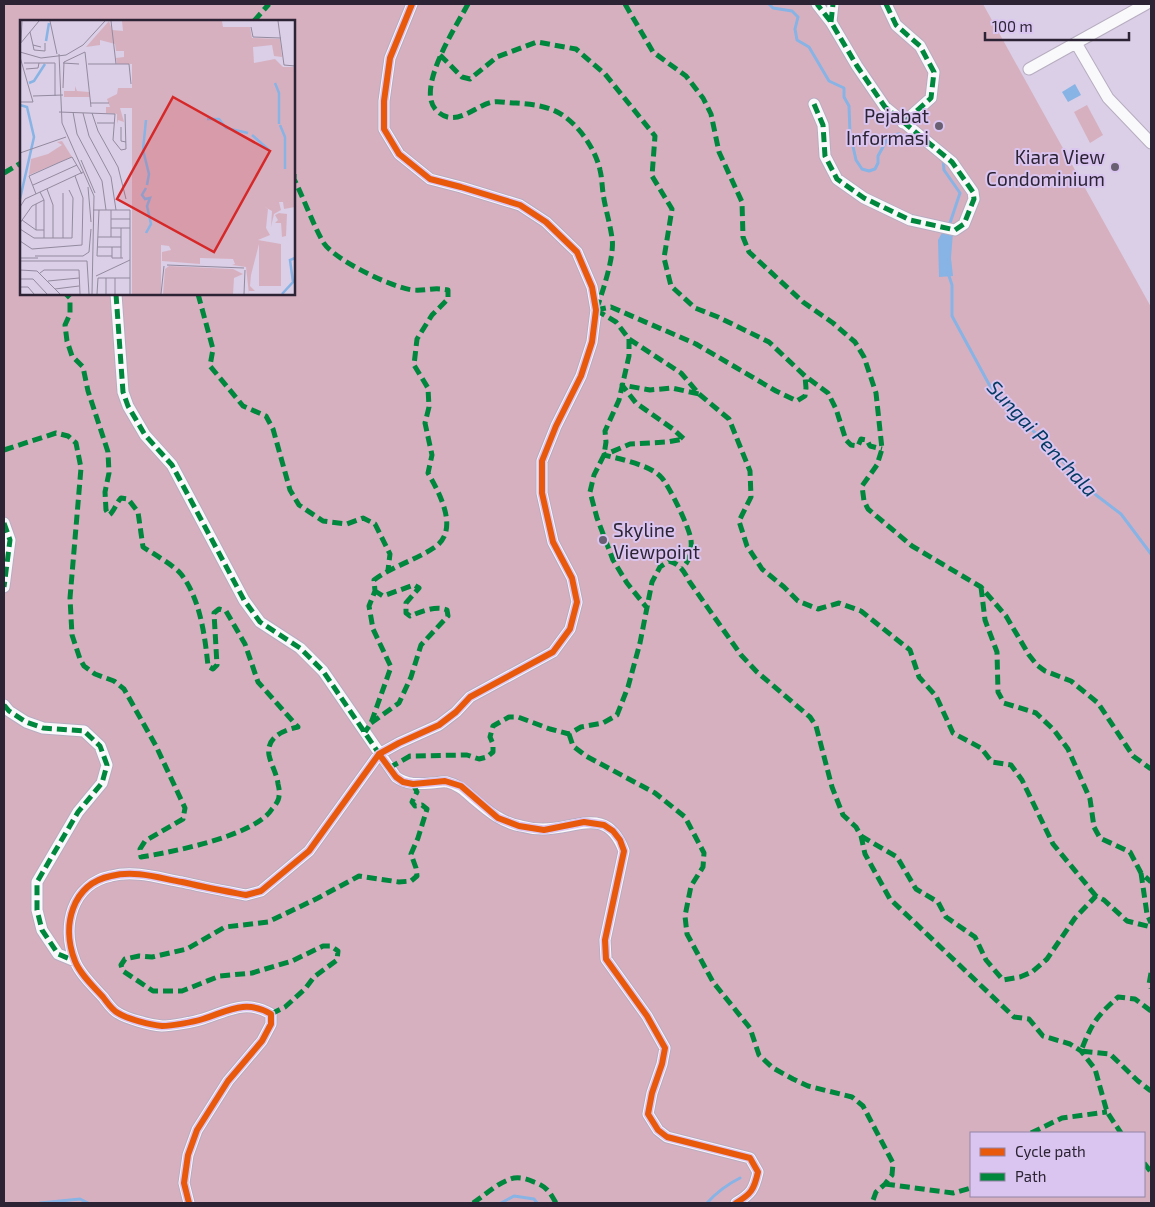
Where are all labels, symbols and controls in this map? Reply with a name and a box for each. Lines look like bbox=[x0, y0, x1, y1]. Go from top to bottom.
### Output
scale bar bbox=[985, 10, 1129, 42]
text: 100 m bbox=[992, 17, 1033, 35]
inset map bbox=[20, 20, 295, 295]
place label: Pejabat Informasi bbox=[846, 104, 929, 149]
marker: Pejabat Informasi bbox=[933, 120, 945, 132]
place label: Kiara View Condominium bbox=[986, 145, 1105, 190]
marker: Kiara View Condominium bbox=[1109, 161, 1121, 173]
water label: Sungai Penchala bbox=[983, 375, 1103, 501]
place label: Skyline Viewpoint bbox=[613, 518, 700, 563]
marker: Skyline Viewpoint bbox=[597, 534, 609, 546]
legend bbox=[970, 1132, 1145, 1197]
text: Cycle path bbox=[1015, 1142, 1086, 1160]
text: Path bbox=[1015, 1167, 1046, 1185]

